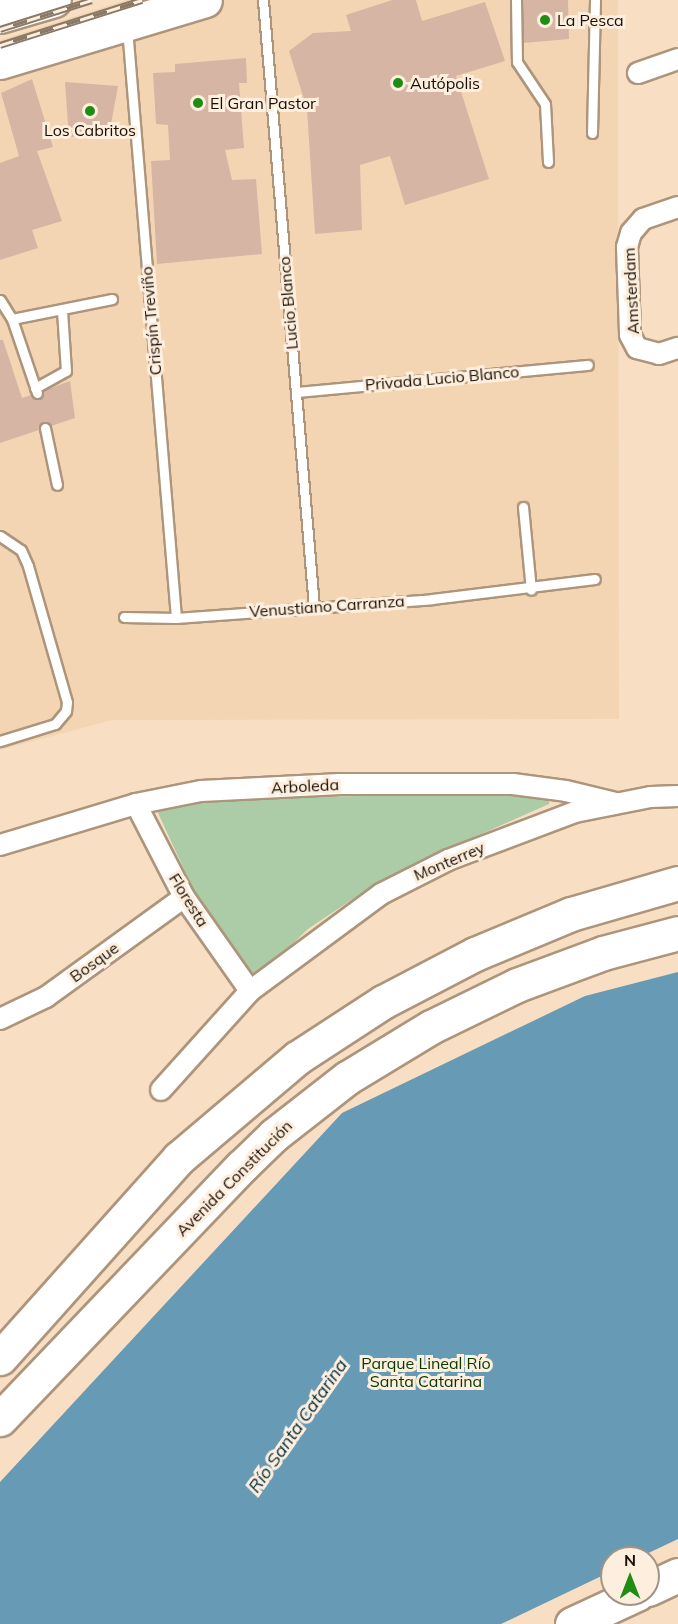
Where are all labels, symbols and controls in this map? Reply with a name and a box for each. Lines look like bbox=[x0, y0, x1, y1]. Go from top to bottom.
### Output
place label: La Pesca bbox=[557, 10, 624, 30]
marker: La Pesca bbox=[538, 13, 552, 27]
place label: Autópolis bbox=[410, 73, 480, 93]
marker: Autópolis bbox=[391, 76, 405, 90]
place label: El Gran Pastor bbox=[210, 93, 316, 113]
marker: El Gran Pastor bbox=[191, 96, 205, 110]
marker: Los Cabritos bbox=[83, 104, 97, 118]
place label: Los Cabritos bbox=[44, 120, 136, 140]
street label: Amsterdam bbox=[619, 247, 643, 335]
street label: Lucio Blanco bbox=[274, 256, 302, 350]
street label: Crispín Treviño bbox=[137, 266, 165, 376]
street label: Privada Lucio Blanco bbox=[364, 362, 520, 394]
street label: Venustiano Carranza bbox=[249, 591, 405, 621]
street label: Arboleda bbox=[271, 775, 339, 797]
street label: Monterrey bbox=[411, 837, 487, 885]
street label: Floresta bbox=[165, 870, 213, 930]
street label: Bosque bbox=[66, 938, 122, 986]
street label: Avenida Constitución bbox=[172, 1116, 296, 1240]
park label: Parque Lineal Río Santa Catarina bbox=[361, 1353, 491, 1391]
water label: Río Santa Catarina bbox=[244, 1355, 352, 1497]
north arrow bbox=[600, 1546, 660, 1606]
text: N bbox=[624, 1550, 636, 1570]

